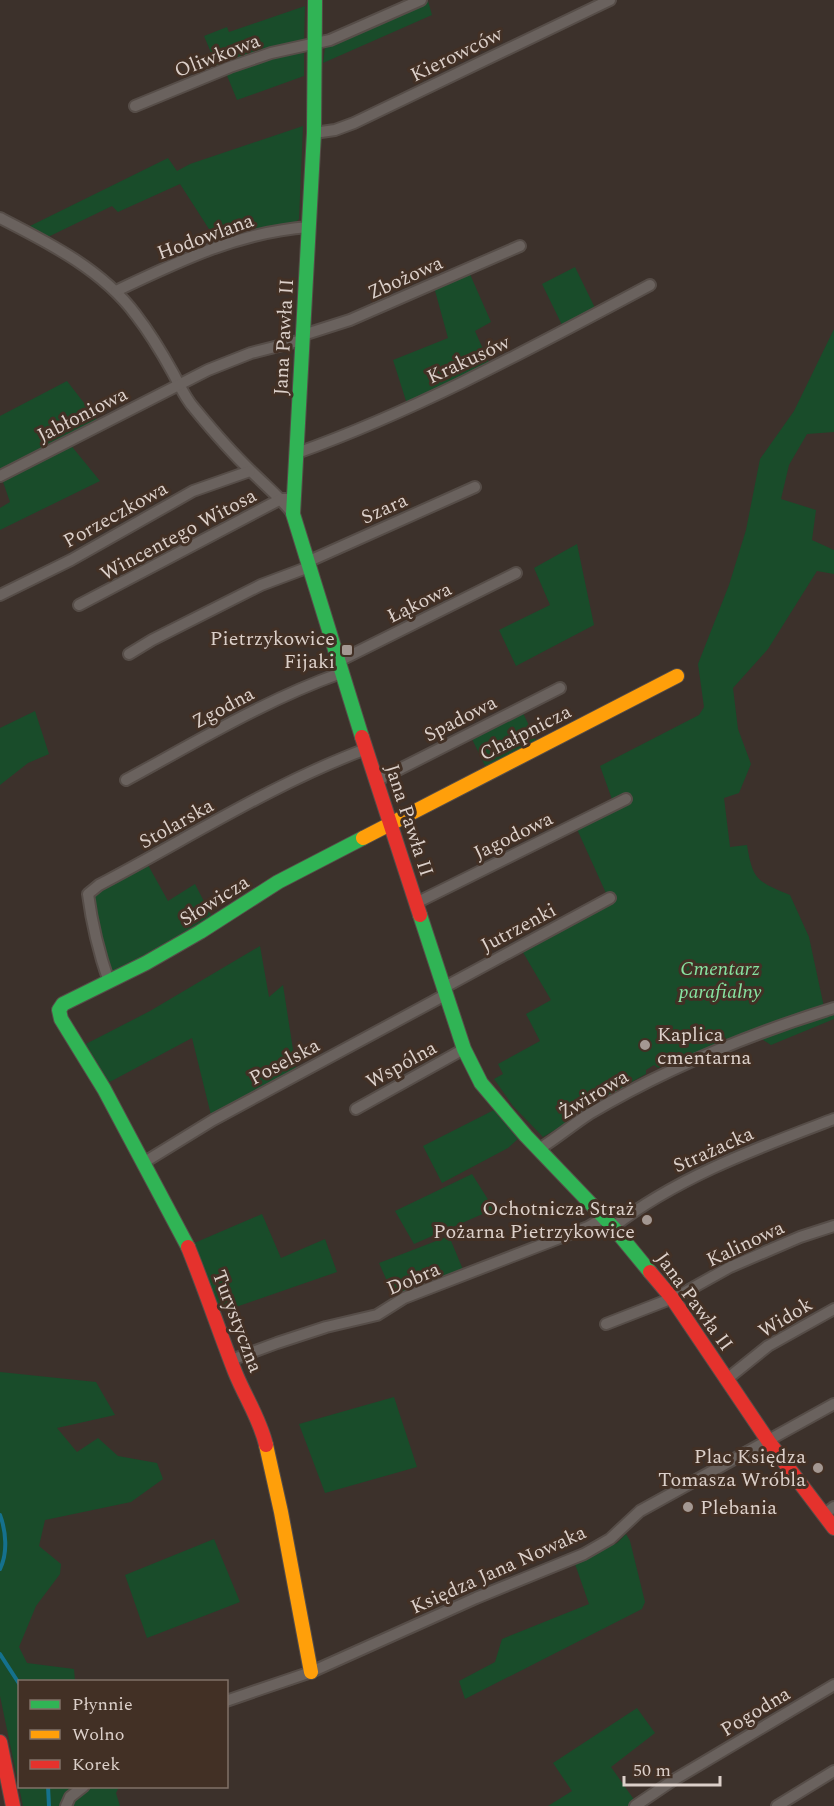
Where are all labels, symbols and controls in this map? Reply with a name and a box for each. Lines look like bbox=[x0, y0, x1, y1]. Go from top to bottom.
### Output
street label: Kierowców bbox=[405, 19, 509, 90]
street label: Oliwkowa bbox=[170, 26, 265, 86]
street label: Hodowlana bbox=[153, 205, 258, 268]
street label: Zbożowa bbox=[363, 248, 448, 308]
street label: Jana Pawła II bbox=[266, 278, 302, 396]
street label: Krakusów bbox=[422, 327, 516, 392]
street label: Jabłoniowa bbox=[32, 379, 133, 451]
street label: Porzeczkowa bbox=[58, 474, 174, 556]
street label: Wincentego Witosa bbox=[95, 481, 262, 589]
street label: Szara bbox=[356, 485, 413, 532]
street label: Łąkowa bbox=[382, 574, 457, 631]
place label: Pietrzykowice Fijaki bbox=[210, 624, 335, 677]
marker: Pietrzykowice Fijaki bbox=[340, 643, 354, 657]
street label: Zgodna bbox=[187, 679, 260, 737]
street label: Spadowa bbox=[419, 688, 502, 750]
street label: Chałpnicza bbox=[474, 697, 577, 769]
street label: Jana Pawła II bbox=[377, 760, 441, 880]
street label: Stolarska bbox=[134, 791, 220, 857]
street label: Jagodowa bbox=[469, 804, 559, 868]
street label: Słowicza bbox=[174, 867, 256, 934]
street label: Jutrzenki bbox=[475, 895, 562, 960]
park label: Cmentarz parafialny bbox=[677, 954, 762, 1007]
place label: Kaplica cmentarna bbox=[657, 1020, 751, 1073]
street label: Poselska bbox=[244, 1031, 326, 1093]
street label: Wspólna bbox=[360, 1033, 443, 1097]
marker: Kaplica cmentarna bbox=[638, 1038, 652, 1052]
street label: Żwirowa bbox=[553, 1062, 635, 1128]
street label: Strażacka bbox=[668, 1119, 759, 1181]
place label: Ochotnicza Straż Pożarna Pietrzykowice bbox=[433, 1194, 635, 1247]
marker: Ochotnicza Straż Pożarna Pietrzykowice bbox=[640, 1213, 654, 1227]
street label: Kalinowa bbox=[701, 1213, 790, 1275]
street label: Jana Pawła II bbox=[648, 1246, 741, 1358]
street label: Dobra bbox=[382, 1254, 445, 1304]
street label: Turystyczna bbox=[204, 1266, 270, 1377]
street label: Widok bbox=[753, 1290, 818, 1346]
place label: Plac Księdza Tomasza Wróbla bbox=[658, 1442, 806, 1495]
marker: Plac Księdza Tomasza Wróbla bbox=[811, 1461, 825, 1475]
place label: Plebania bbox=[700, 1493, 777, 1523]
marker: Plebania bbox=[681, 1500, 695, 1514]
street label: Księdza Jana Nowaka bbox=[406, 1518, 591, 1622]
street label: Pogodna bbox=[715, 1679, 797, 1745]
legend bbox=[18, 1680, 228, 1788]
text: Płynnie bbox=[72, 1691, 133, 1718]
text: Wolno bbox=[72, 1721, 125, 1748]
scale bar bbox=[624, 1749, 720, 1787]
text: Korek bbox=[72, 1751, 120, 1778]
text: 50 m bbox=[633, 1757, 671, 1784]

